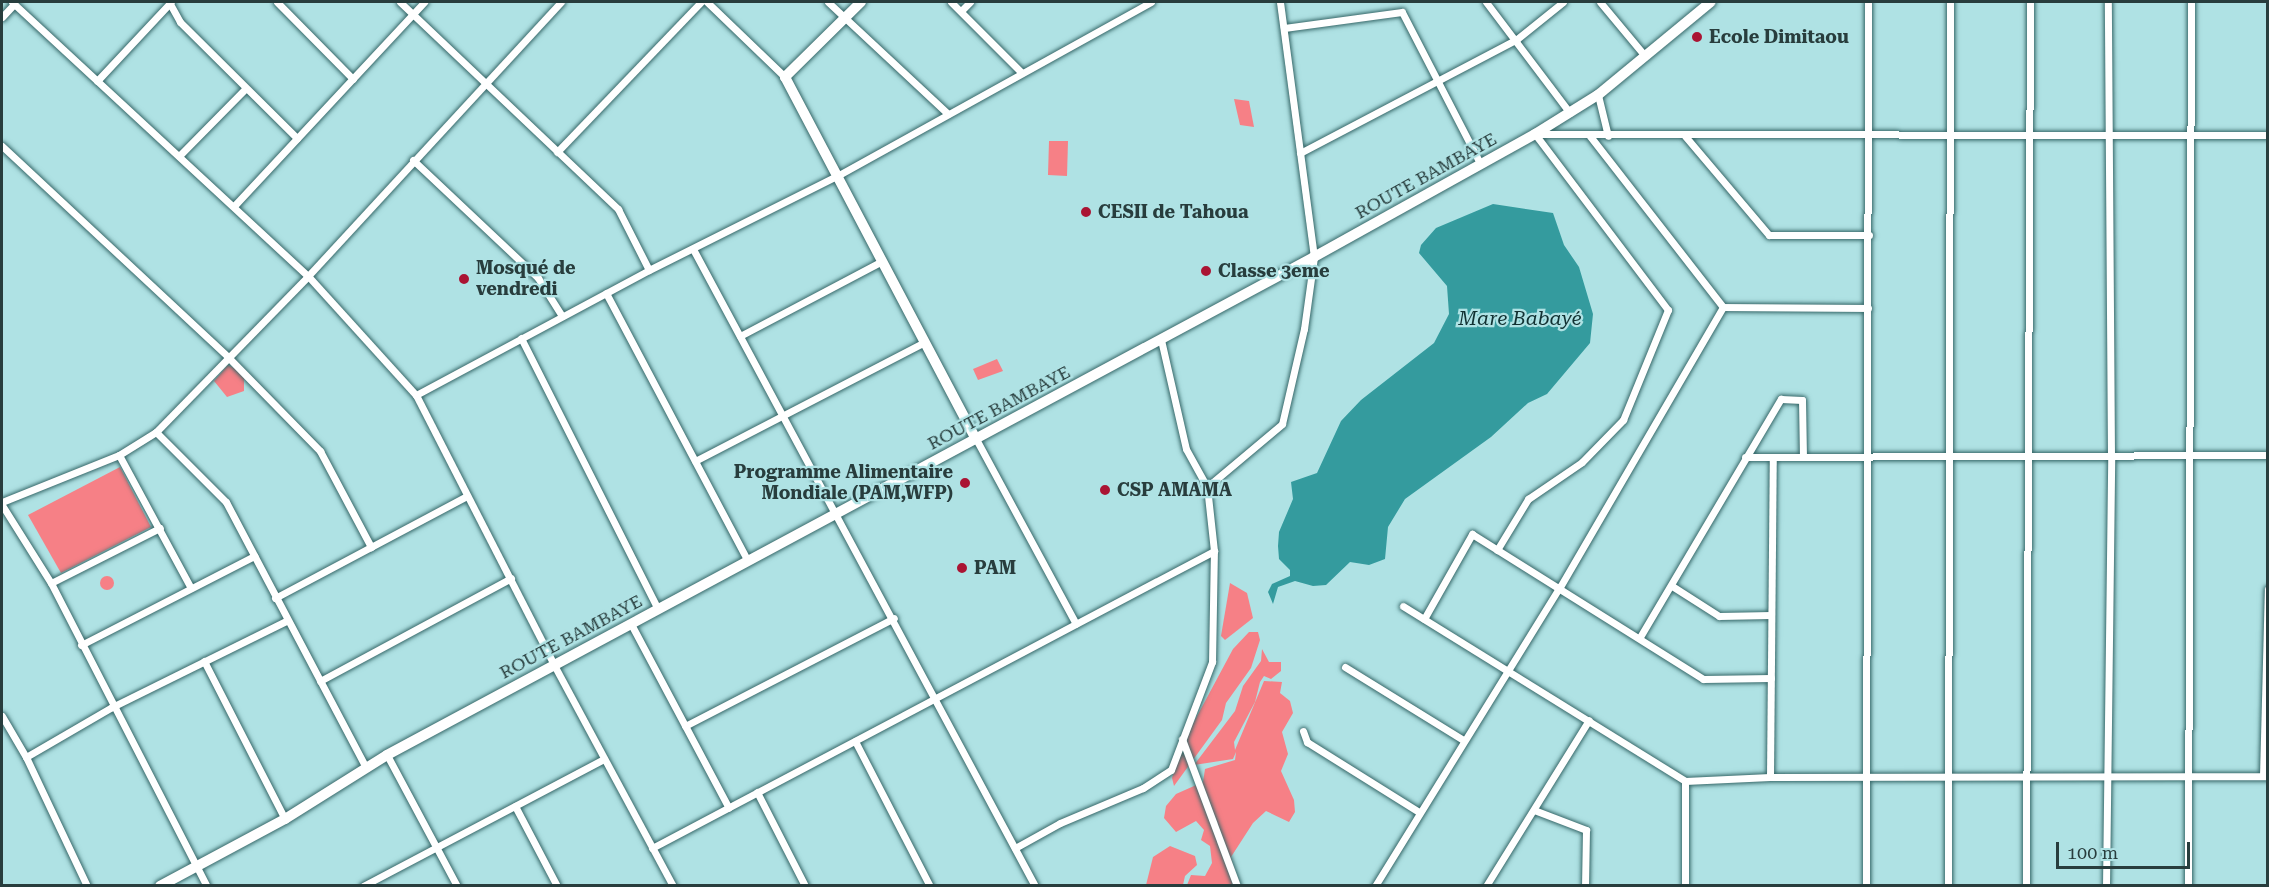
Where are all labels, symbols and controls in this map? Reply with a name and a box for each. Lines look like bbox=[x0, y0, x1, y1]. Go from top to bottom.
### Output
place label: Ecole Dimitaou bbox=[1709, 26, 1849, 48]
marker: Ecole Dimitaou bbox=[1690, 30, 1704, 44]
street label: ROUTE BAMBAYE bbox=[1352, 128, 1500, 224]
place label: CESII de Tahoua bbox=[1098, 201, 1248, 223]
marker: CESII de Tahoua bbox=[1079, 205, 1093, 219]
place label: Mosqué de vendredi bbox=[476, 258, 576, 300]
place label: Classe 3eme bbox=[1218, 260, 1330, 282]
marker: Classe 3eme bbox=[1199, 264, 1213, 278]
marker: Mosqué de vendredi bbox=[457, 272, 471, 286]
water label: Mare Babayé bbox=[1458, 306, 1582, 330]
street label: ROUTE BAMBAYE bbox=[924, 361, 1074, 455]
place label: Programme Alimentaire Mondiale (PAM,WFP) bbox=[734, 462, 953, 504]
marker: Programme Alimentaire Mondiale (PAM,WFP) bbox=[958, 476, 972, 490]
place label: CSP AMAMA bbox=[1117, 479, 1232, 501]
marker: CSP AMAMA bbox=[1098, 483, 1112, 497]
place label: PAM bbox=[974, 557, 1016, 579]
marker: PAM bbox=[955, 561, 969, 575]
street label: ROUTE BAMBAYE bbox=[496, 590, 646, 684]
scale bar bbox=[2059, 830, 2192, 868]
text: 100 m bbox=[2067, 842, 2118, 863]

